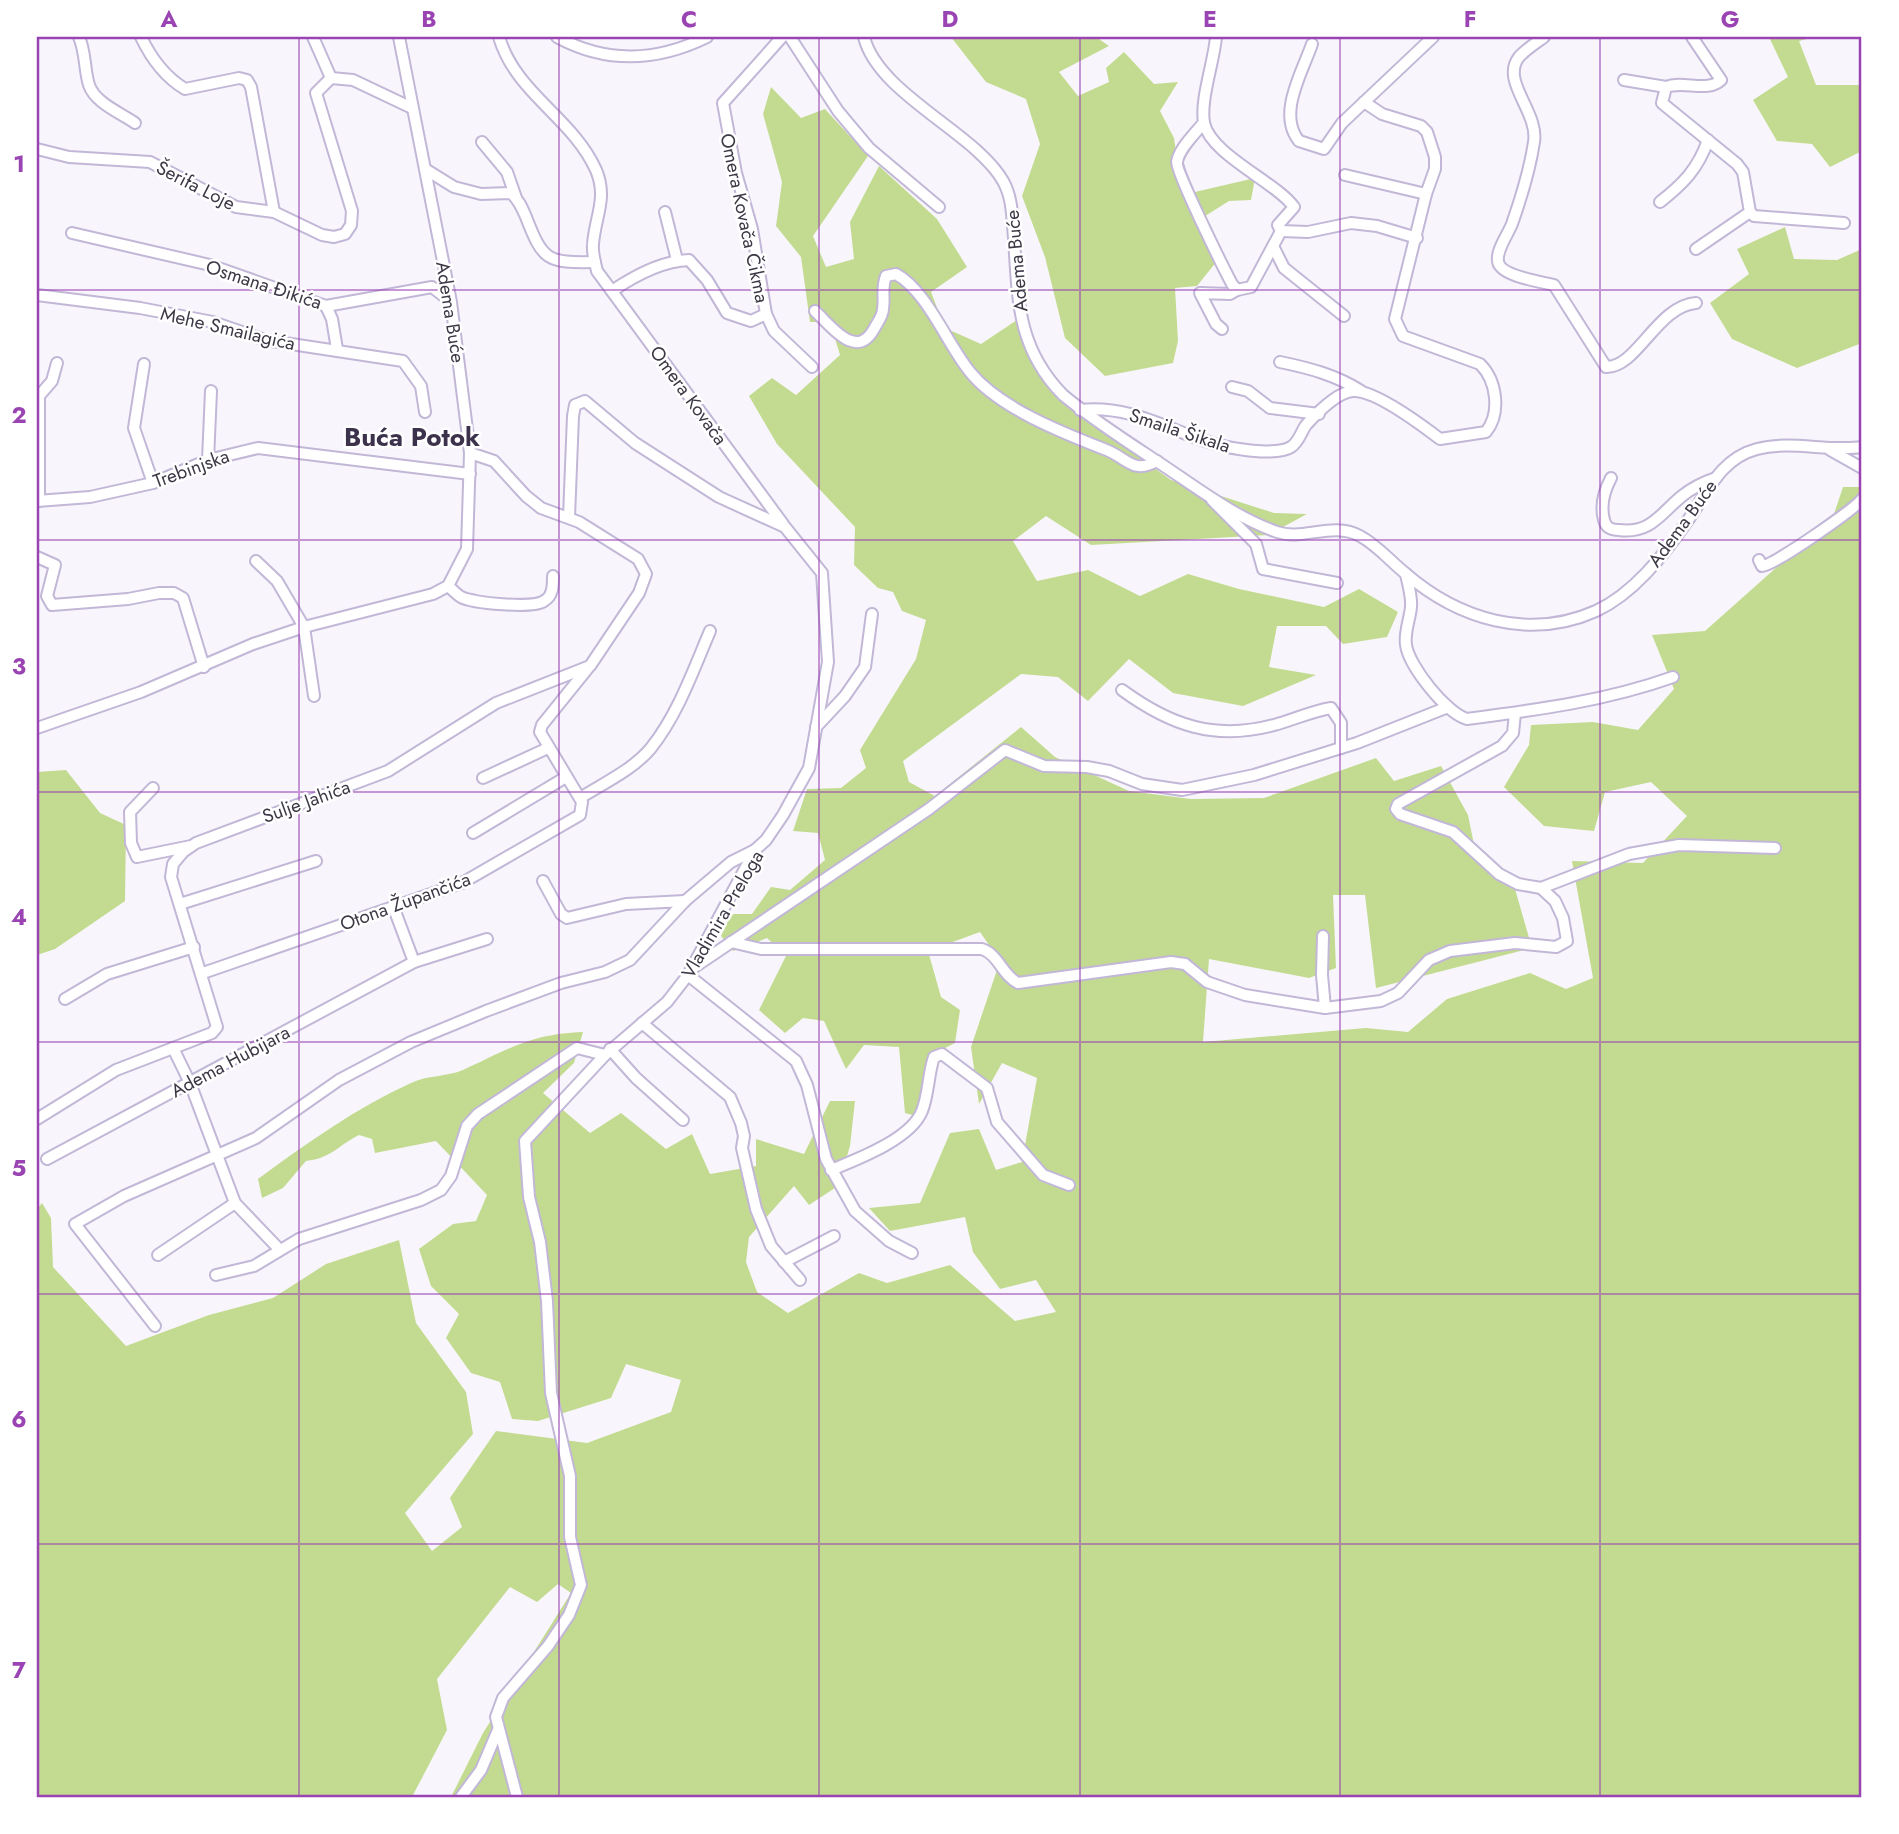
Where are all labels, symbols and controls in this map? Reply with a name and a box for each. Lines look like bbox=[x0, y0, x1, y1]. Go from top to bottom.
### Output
text: A bbox=[160, 2, 178, 36]
text: B bbox=[421, 2, 437, 36]
text: C bbox=[681, 2, 697, 36]
text: D bbox=[942, 2, 959, 36]
text: E bbox=[1203, 2, 1217, 36]
text: F bbox=[1464, 2, 1476, 36]
text: G bbox=[1721, 2, 1739, 36]
street label: Omera Kovača Čikma bbox=[713, 131, 776, 305]
text: 1 bbox=[13, 147, 25, 181]
street label: Šerifa Loje bbox=[152, 154, 240, 217]
street label: Adema Buće bbox=[999, 209, 1034, 313]
street label: Osmana Đikića bbox=[202, 253, 325, 316]
street label: Adema Buće bbox=[429, 259, 472, 365]
street label: Mehe Smailagića bbox=[158, 300, 298, 357]
street label: Omera Kovača bbox=[643, 340, 734, 451]
text: 2 bbox=[11, 398, 27, 432]
street label: Smaila Šikala bbox=[1126, 401, 1234, 460]
district label: Buća Potok bbox=[344, 418, 480, 456]
street label: Trebinjska bbox=[149, 442, 233, 495]
street label: Adema Buće bbox=[1641, 474, 1724, 573]
text: 3 bbox=[12, 649, 26, 683]
street label: Sulje Jahića bbox=[258, 773, 354, 830]
street label: Vladimira Preloga bbox=[675, 845, 770, 983]
street label: Otona Župančića bbox=[336, 865, 474, 938]
text: 4 bbox=[11, 900, 27, 934]
street label: Adema Hubijara bbox=[166, 1019, 295, 1104]
text: 5 bbox=[12, 1151, 26, 1185]
text: 6 bbox=[11, 1402, 27, 1436]
text: 7 bbox=[12, 1653, 26, 1687]

